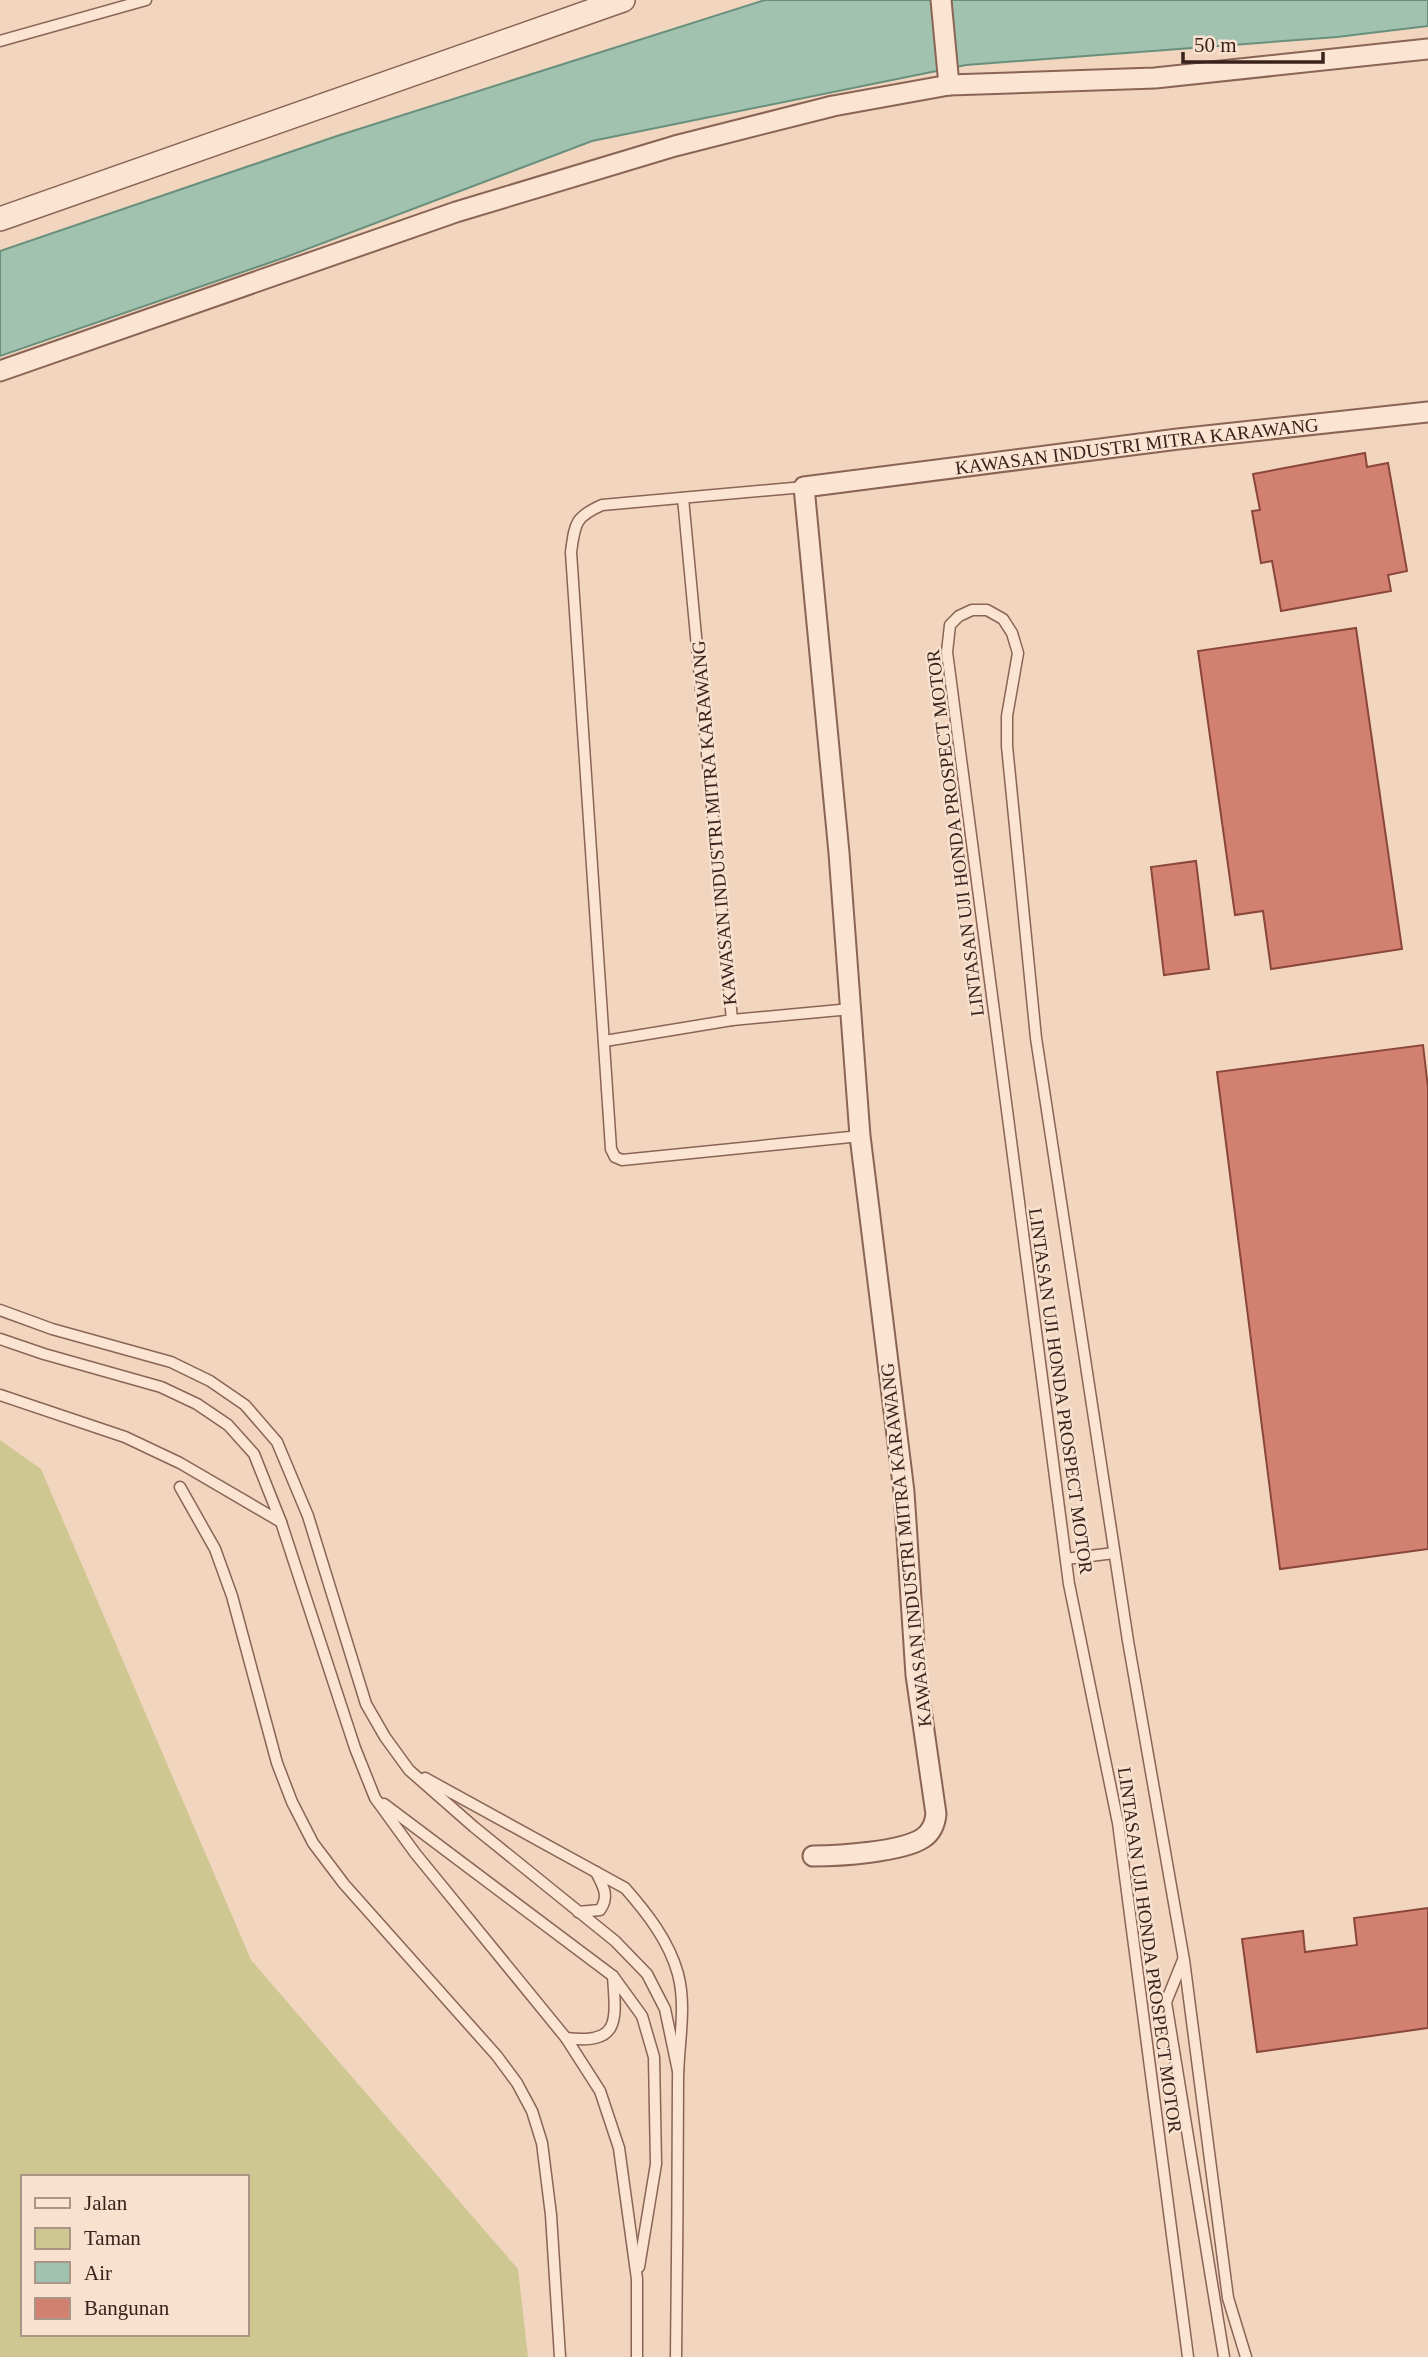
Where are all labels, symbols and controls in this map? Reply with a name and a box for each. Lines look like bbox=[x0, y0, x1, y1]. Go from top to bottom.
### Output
scale bar bbox=[1183, 21, 1323, 65]
text: 50 m bbox=[1194, 33, 1237, 57]
street label: KAWASAN INDUSTRI MITRA KARAWANG bbox=[954, 413, 1320, 478]
street label: KAWASAN INDUSTRI MITRA KARAWANG bbox=[688, 640, 740, 1006]
street label: LINTASAN UJI HONDA PROSPECT MOTOR bbox=[922, 648, 988, 1018]
street label: LINTASAN UJI HONDA PROSPECT MOTOR bbox=[1025, 1207, 1097, 1576]
street label: KAWASAN INDUSTRI MITRA KARAWANG bbox=[876, 1362, 936, 1728]
street label: LINTASAN UJI HONDA PROSPECT MOTOR bbox=[1114, 1766, 1186, 2135]
legend bbox=[21, 2175, 248, 2336]
text: Jalan bbox=[84, 2191, 128, 2215]
text: Taman bbox=[84, 2226, 141, 2250]
text: Air bbox=[84, 2261, 112, 2285]
text: Bangunan bbox=[84, 2296, 170, 2320]

